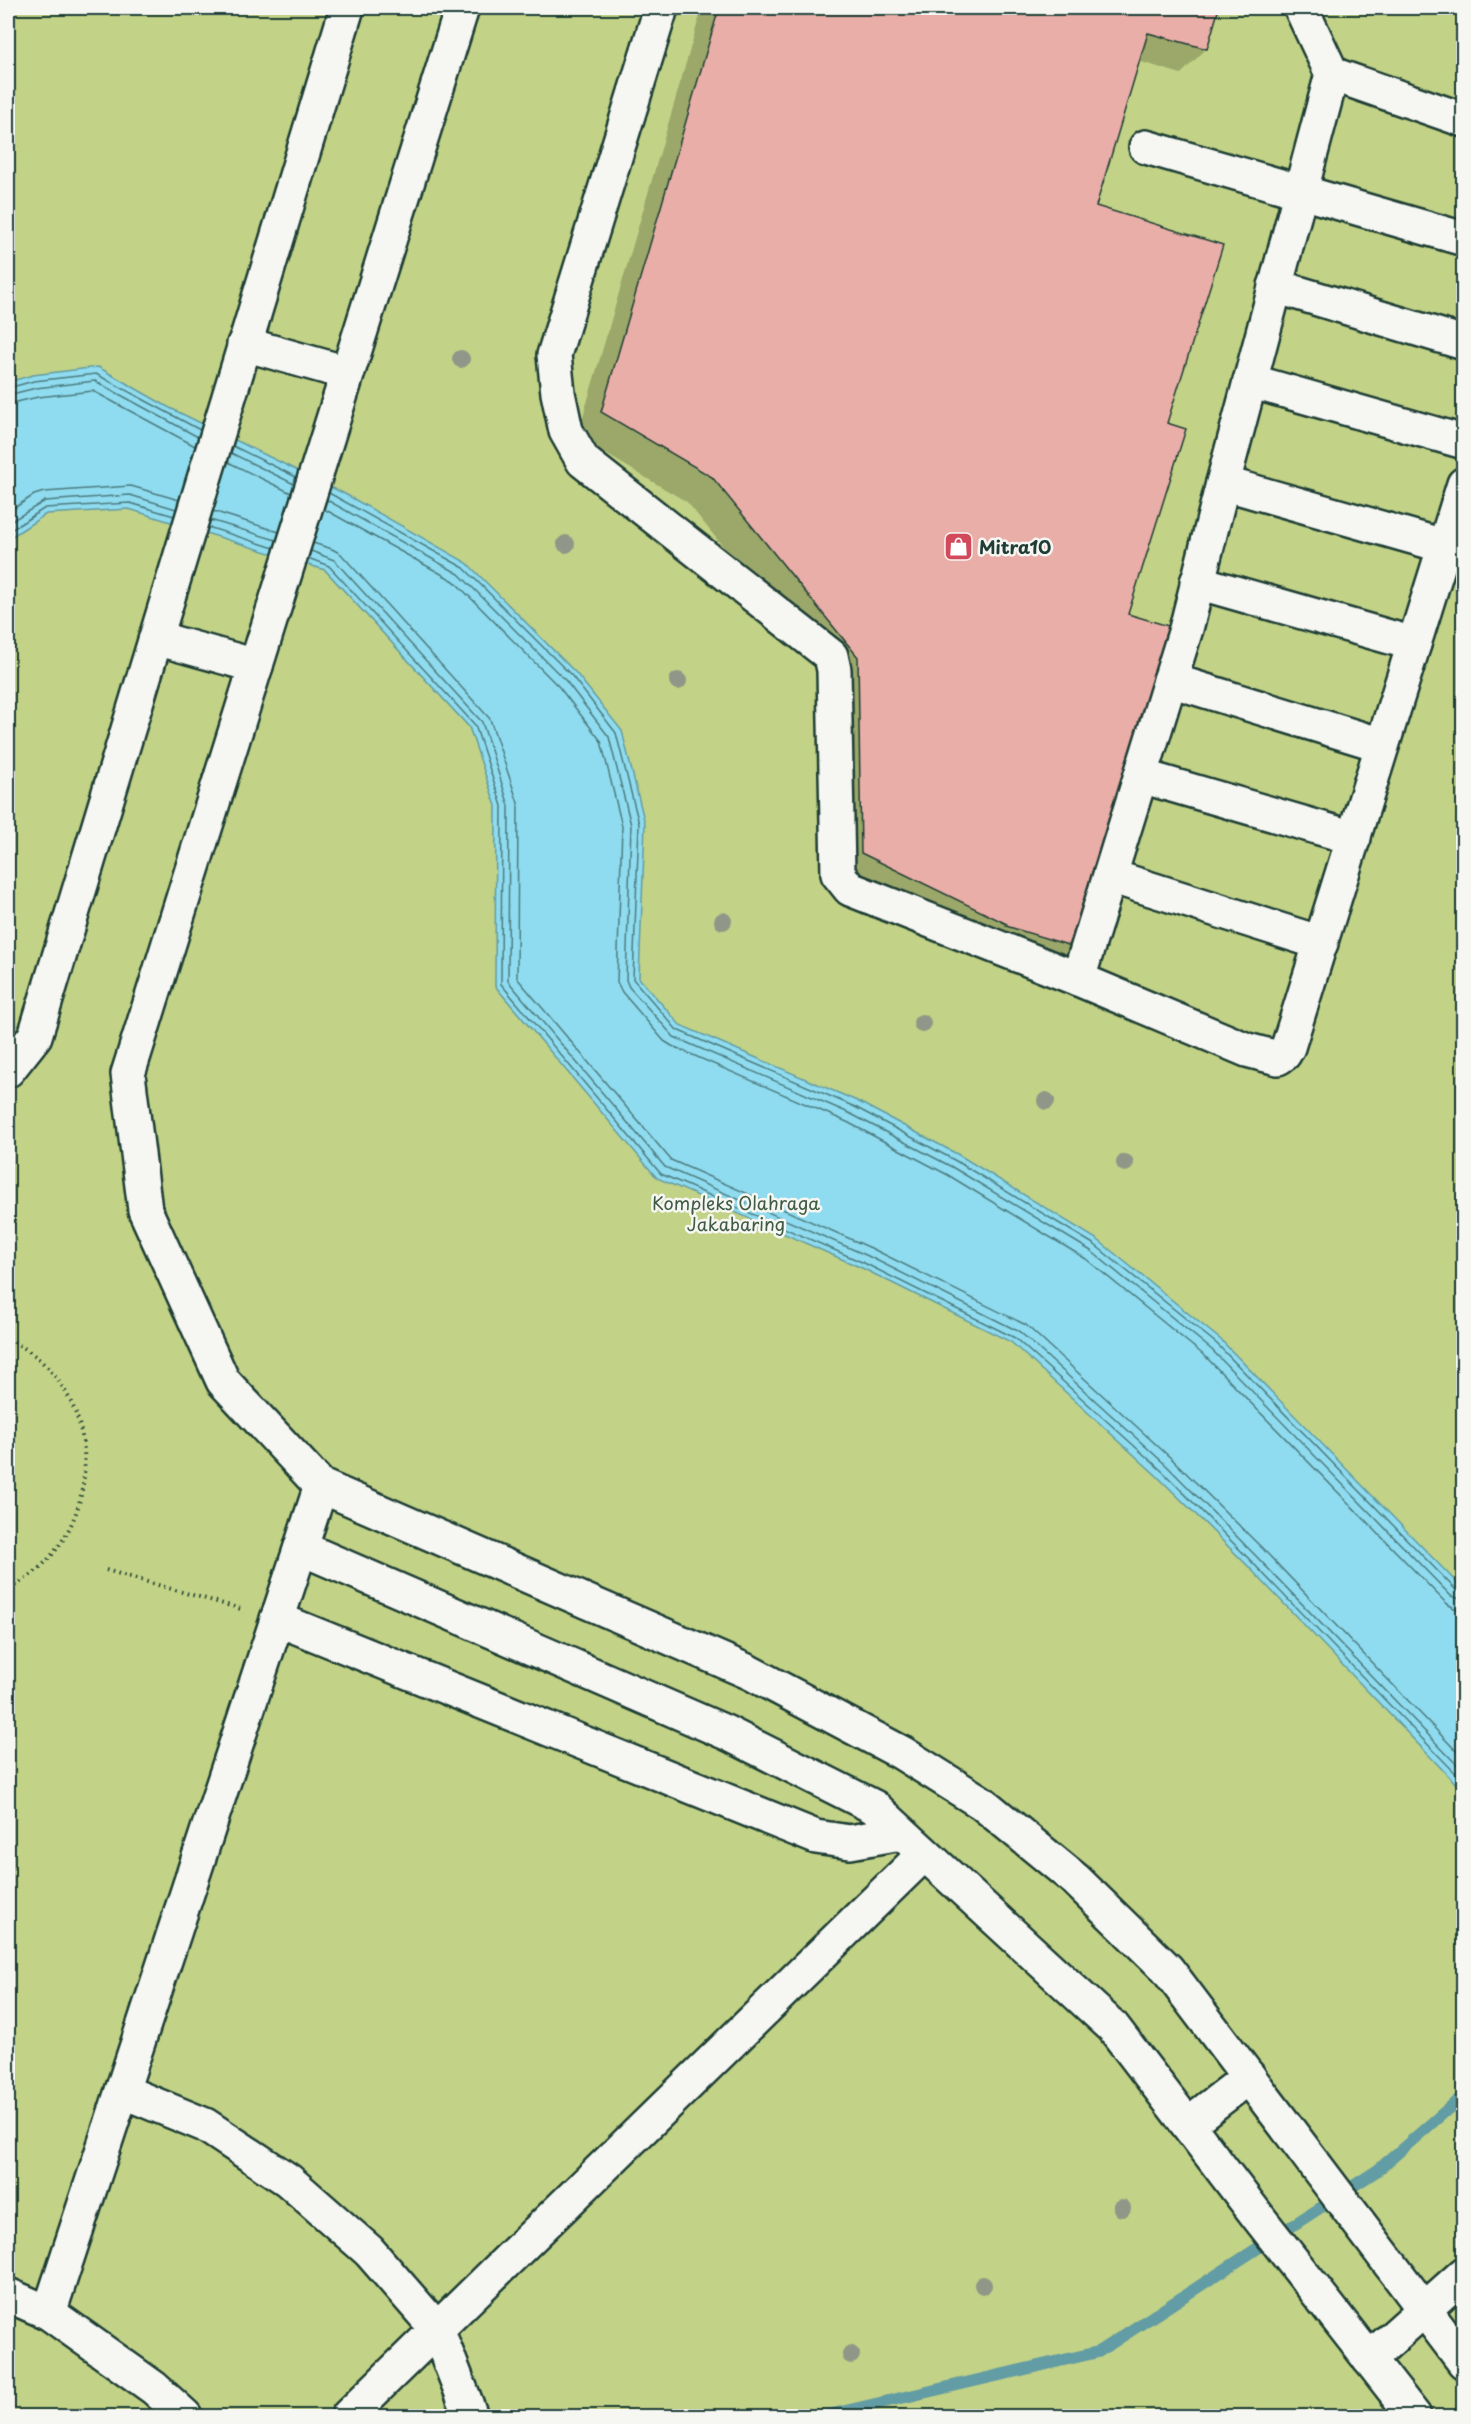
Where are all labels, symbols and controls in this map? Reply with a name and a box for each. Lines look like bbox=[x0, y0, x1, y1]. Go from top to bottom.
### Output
shop icon: Mitra10 bbox=[942, 530, 974, 562]
place label: Mitra10 bbox=[979, 533, 1051, 560]
park label: Kompleks Olahraga Jakabaring bbox=[652, 1189, 820, 1237]

